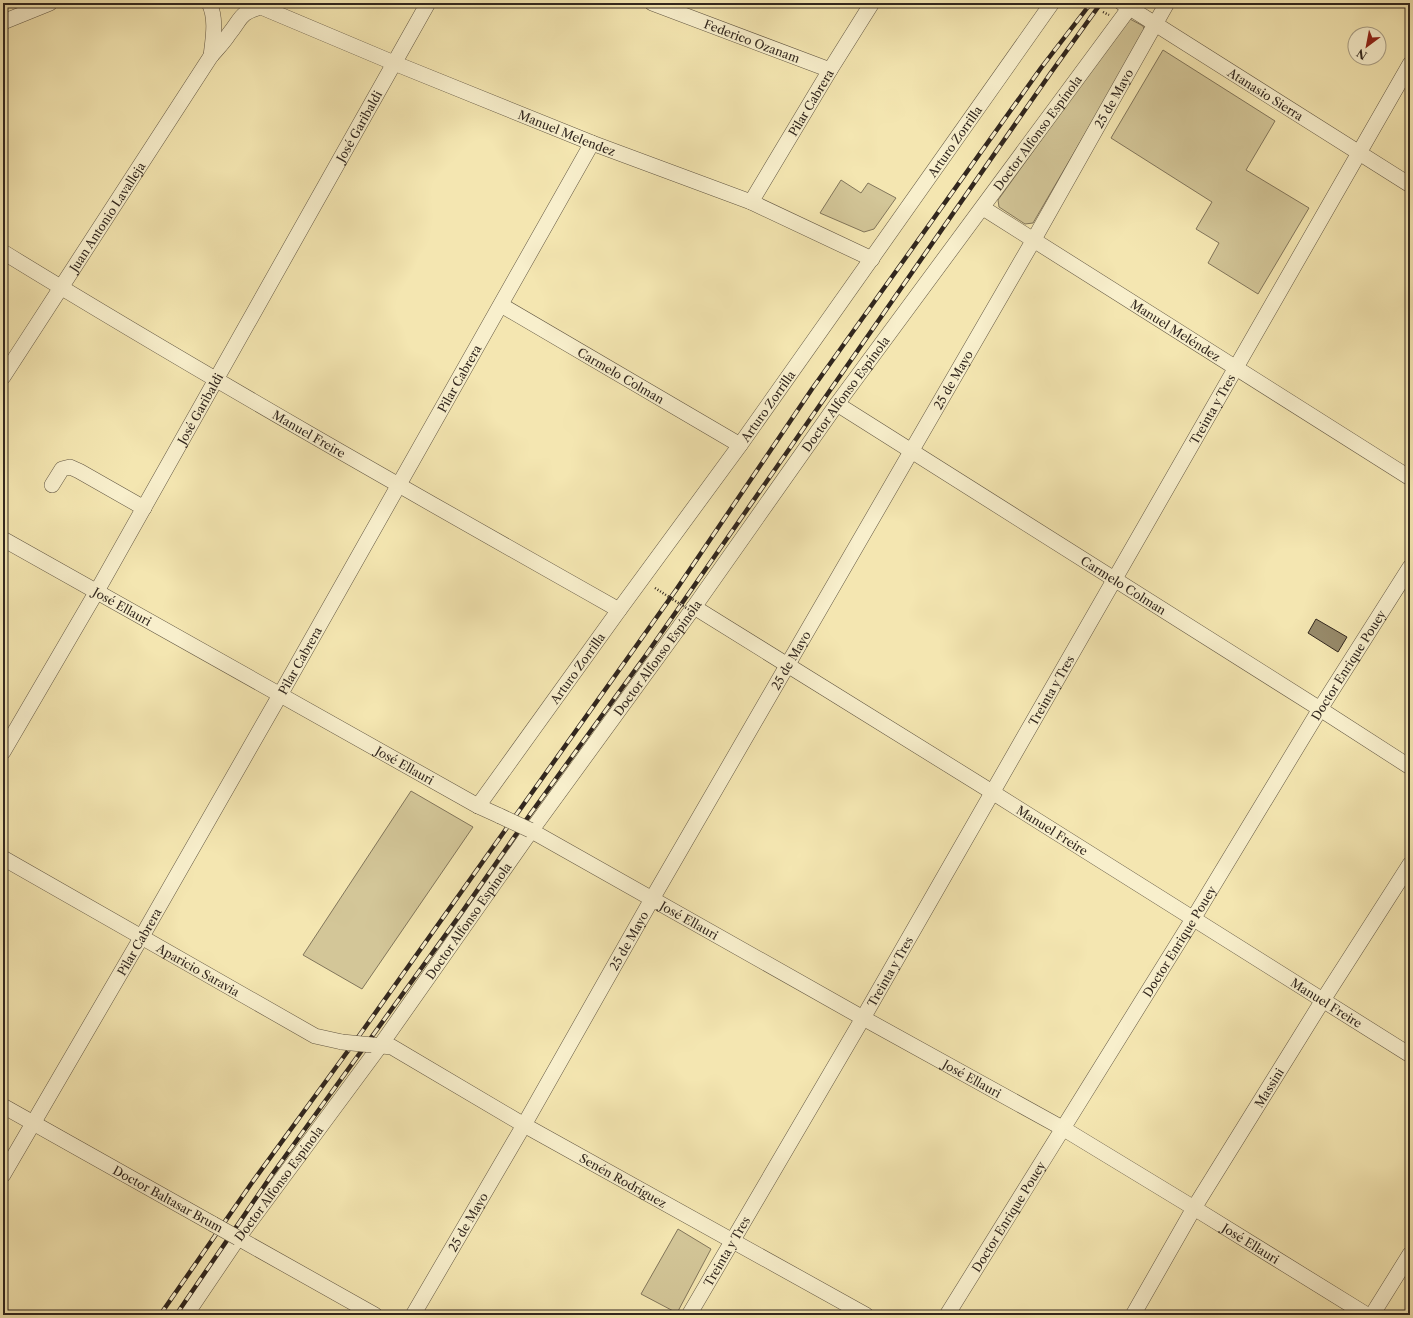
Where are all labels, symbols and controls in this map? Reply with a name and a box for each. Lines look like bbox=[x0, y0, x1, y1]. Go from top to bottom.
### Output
street label: Federico Ozanam bbox=[702, 16, 802, 66]
north arrow bbox=[1347, 26, 1387, 66]
text: N bbox=[1354, 46, 1369, 63]
street label: Atanasio Sierra bbox=[1224, 64, 1307, 124]
street label: Pilar Cabrera bbox=[785, 66, 837, 139]
street label: 25 de Mayo bbox=[1091, 66, 1136, 131]
street label: Doctor Alfonso Espínola bbox=[990, 72, 1085, 193]
street label: José Garibaldi bbox=[332, 87, 385, 166]
street label: Arturo Zorrilla bbox=[924, 102, 985, 181]
street label: Manuel Melendez bbox=[516, 106, 618, 159]
street label: Juan Antonio Lavalleja bbox=[65, 158, 148, 276]
street label: Manuel Meléndez bbox=[1128, 296, 1223, 364]
street label: Doctor Alfonso Espínola bbox=[798, 332, 893, 454]
street label: Pilar Cabrera bbox=[434, 341, 484, 415]
street label: Carmelo Colman bbox=[575, 344, 667, 407]
street label: 25 de Mayo bbox=[930, 347, 976, 412]
street label: Arturo Zorrilla bbox=[737, 367, 798, 445]
street label: José Garibaldi bbox=[173, 370, 226, 448]
street label: Treinta y Tres bbox=[1186, 371, 1238, 447]
street label: Manuel Freire bbox=[270, 407, 348, 461]
street label: Carmelo Colman bbox=[1078, 553, 1169, 618]
street label: José Ellauri bbox=[89, 583, 155, 629]
street label: Doctor Alfonso Espínola bbox=[610, 596, 705, 718]
street label: Doctor Enrique Pouey bbox=[1308, 607, 1389, 723]
street label: Pilar Cabrera bbox=[275, 623, 325, 697]
street label: 25 de Mayo bbox=[767, 628, 813, 692]
street label: Arturo Zorrilla bbox=[546, 629, 608, 707]
street label: Treinta y Tres bbox=[1025, 652, 1077, 728]
street label: José Ellauri bbox=[371, 742, 437, 787]
street label: Manuel Freire bbox=[1014, 802, 1091, 858]
street label: Doctor Alfonso Espínola bbox=[422, 859, 515, 982]
street label: Doctor Enrique Pouey bbox=[1139, 883, 1219, 999]
street label: José Ellauri bbox=[656, 897, 721, 943]
street label: Pilar Cabrera bbox=[113, 905, 164, 978]
street label: 25 de Mayo bbox=[606, 908, 651, 973]
street label: Treinta y Tres bbox=[864, 933, 916, 1009]
street label: Aparicio Saravia bbox=[153, 939, 243, 999]
street label: Manuel Freire bbox=[1288, 974, 1365, 1031]
street label: José Ellauri bbox=[938, 1055, 1004, 1101]
street label: Massini bbox=[1251, 1065, 1287, 1110]
street label: Doctor Alfonso Espínola bbox=[231, 1122, 326, 1244]
street label: Senén Rodríguez bbox=[577, 1150, 670, 1210]
street label: Doctor Enrique Pouey bbox=[968, 1158, 1048, 1275]
street label: Doctor Baltasar Brum bbox=[110, 1163, 226, 1235]
street label: 25 de Mayo bbox=[444, 1190, 491, 1254]
street label: Treinta y Tres bbox=[700, 1213, 753, 1289]
street label: José Ellauri bbox=[1218, 1219, 1283, 1267]

